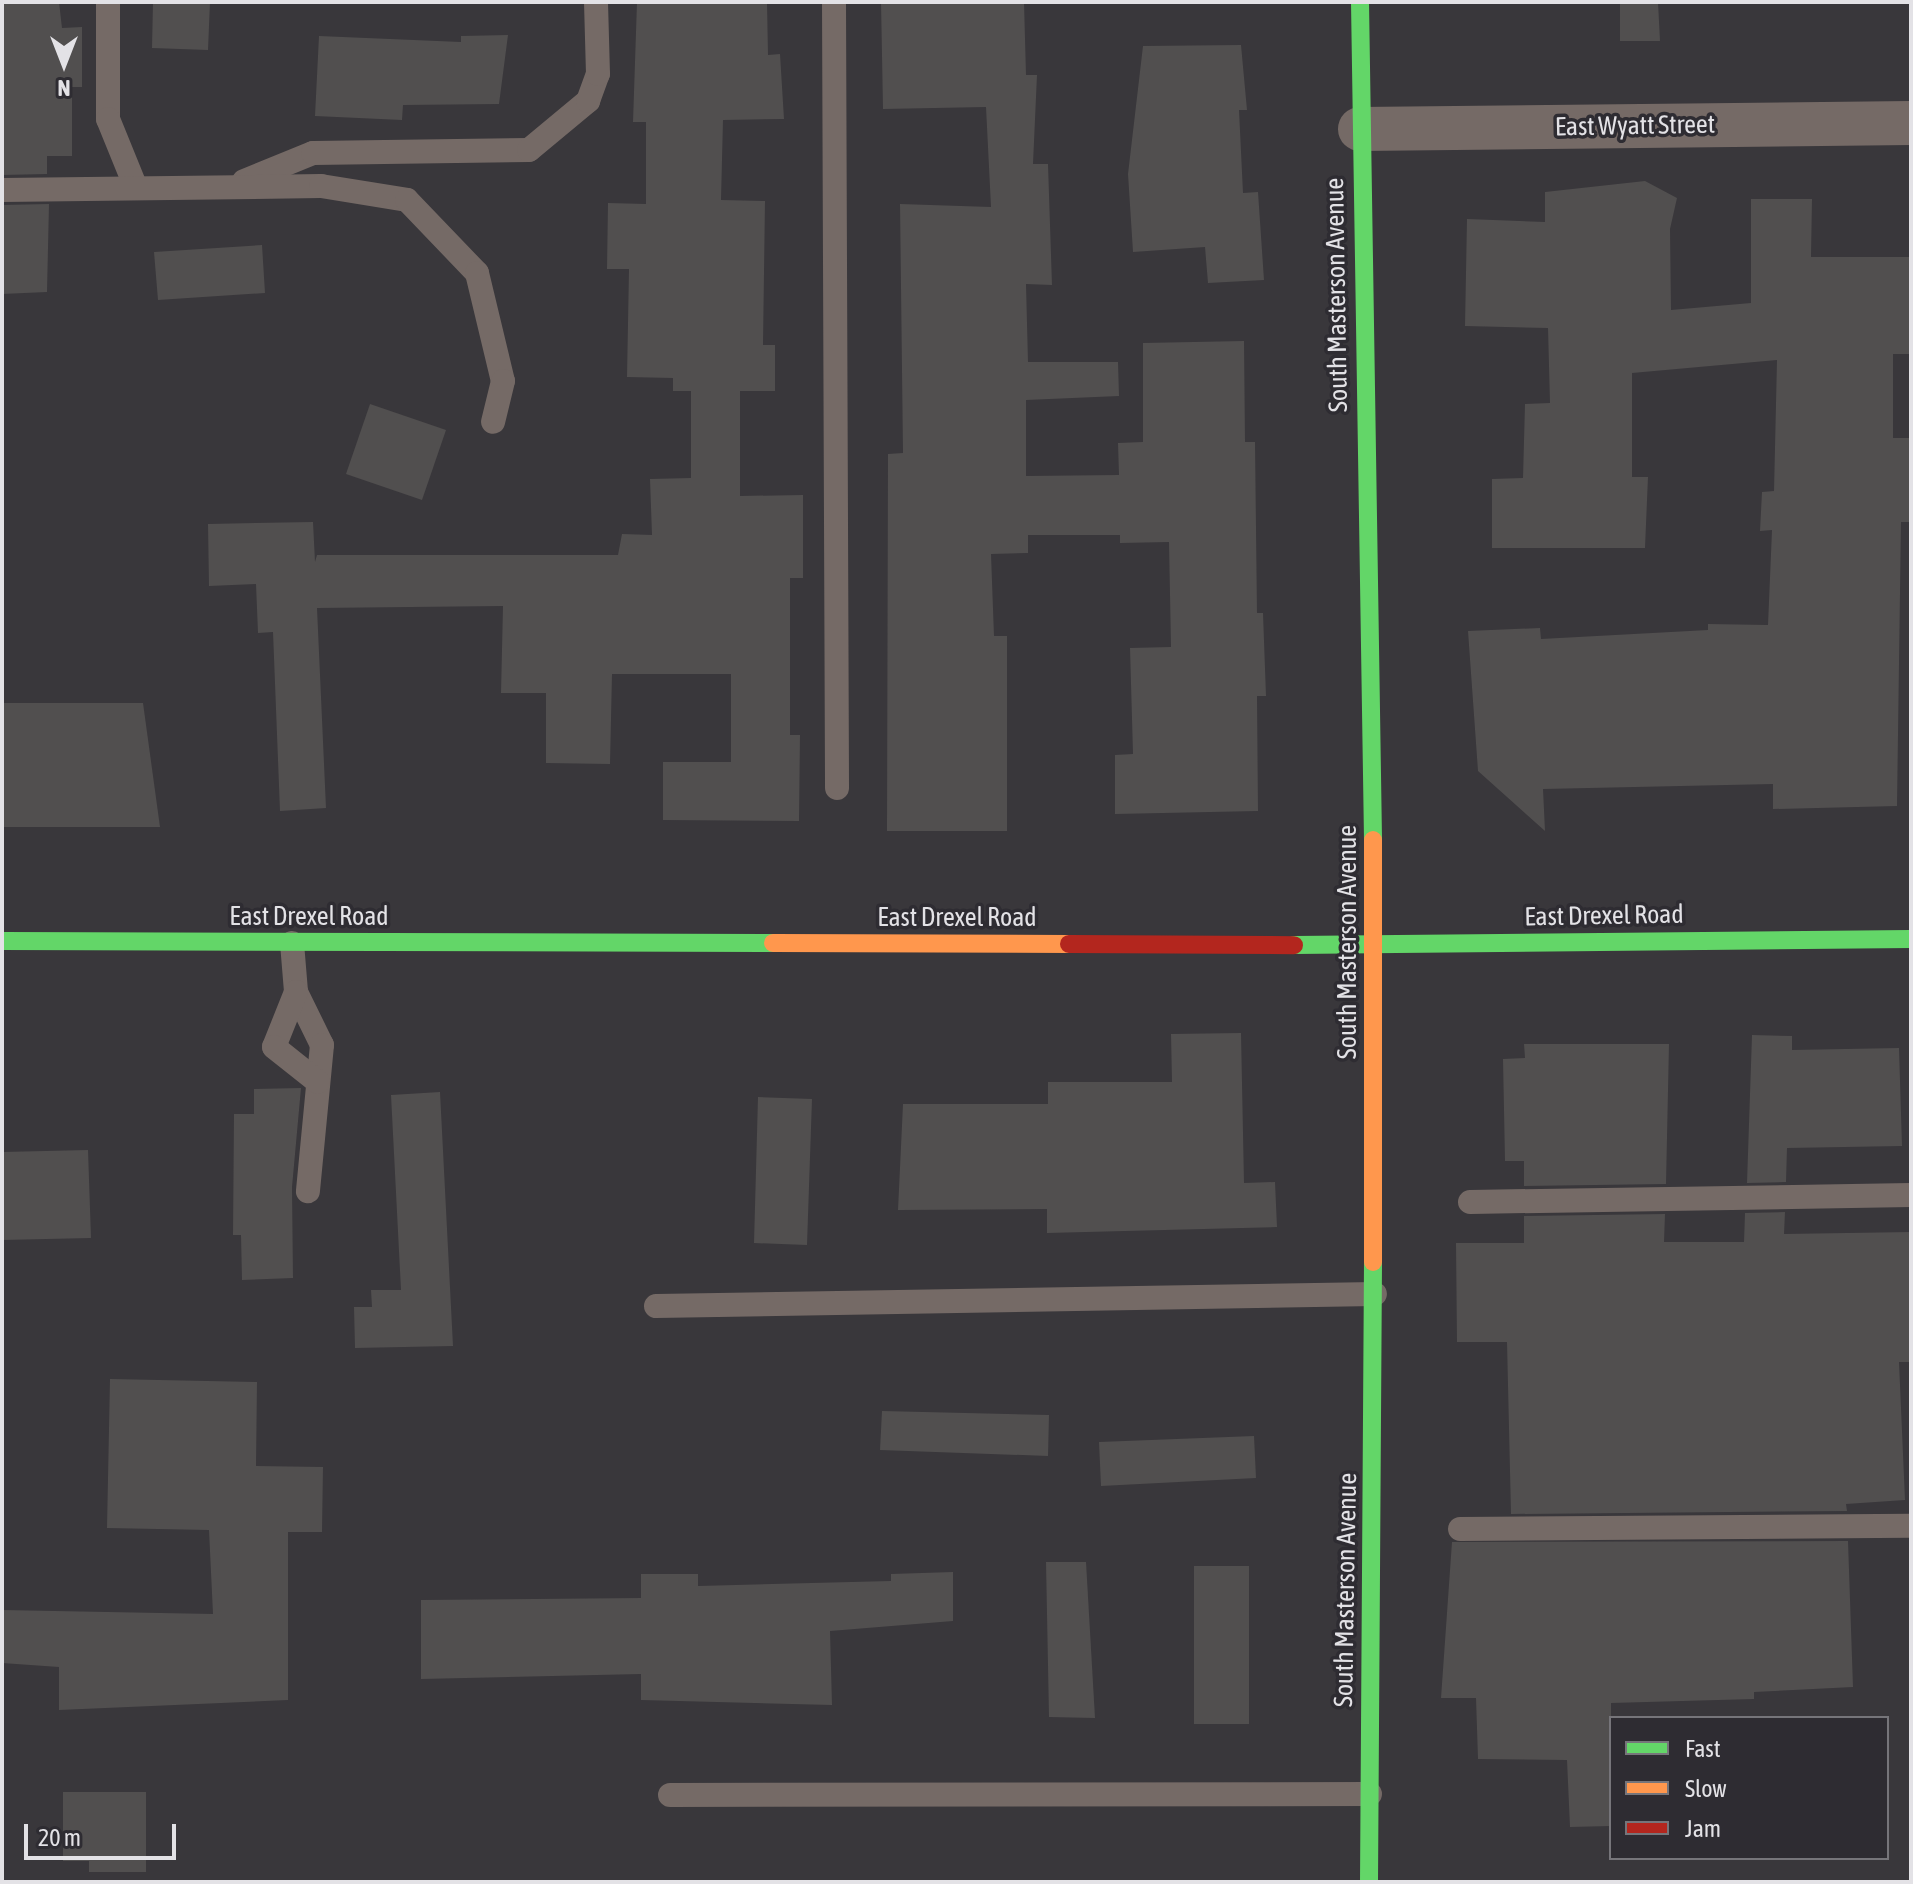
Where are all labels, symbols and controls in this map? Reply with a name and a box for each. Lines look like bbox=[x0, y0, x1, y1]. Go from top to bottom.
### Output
north arrow bbox=[24, 24, 104, 104]
text: N bbox=[58, 75, 71, 101]
street label: East Wyatt Street bbox=[1555, 109, 1715, 143]
street label: South Masterson Avenue bbox=[1319, 178, 1355, 412]
street label: South Masterson Avenue bbox=[1332, 825, 1364, 1059]
street label: East Drexel Road bbox=[1524, 899, 1684, 933]
street label: East Drexel Road bbox=[229, 901, 389, 933]
street label: East Drexel Road bbox=[877, 902, 1037, 934]
street label: South Masterson Avenue bbox=[1328, 1473, 1364, 1707]
legend bbox=[1609, 1716, 1889, 1860]
text: Fast bbox=[1685, 1735, 1721, 1762]
text: Slow bbox=[1685, 1775, 1727, 1802]
scale bar bbox=[28, 1808, 180, 1858]
text: Jam bbox=[1685, 1815, 1721, 1842]
text: 20 m bbox=[38, 1824, 81, 1851]

